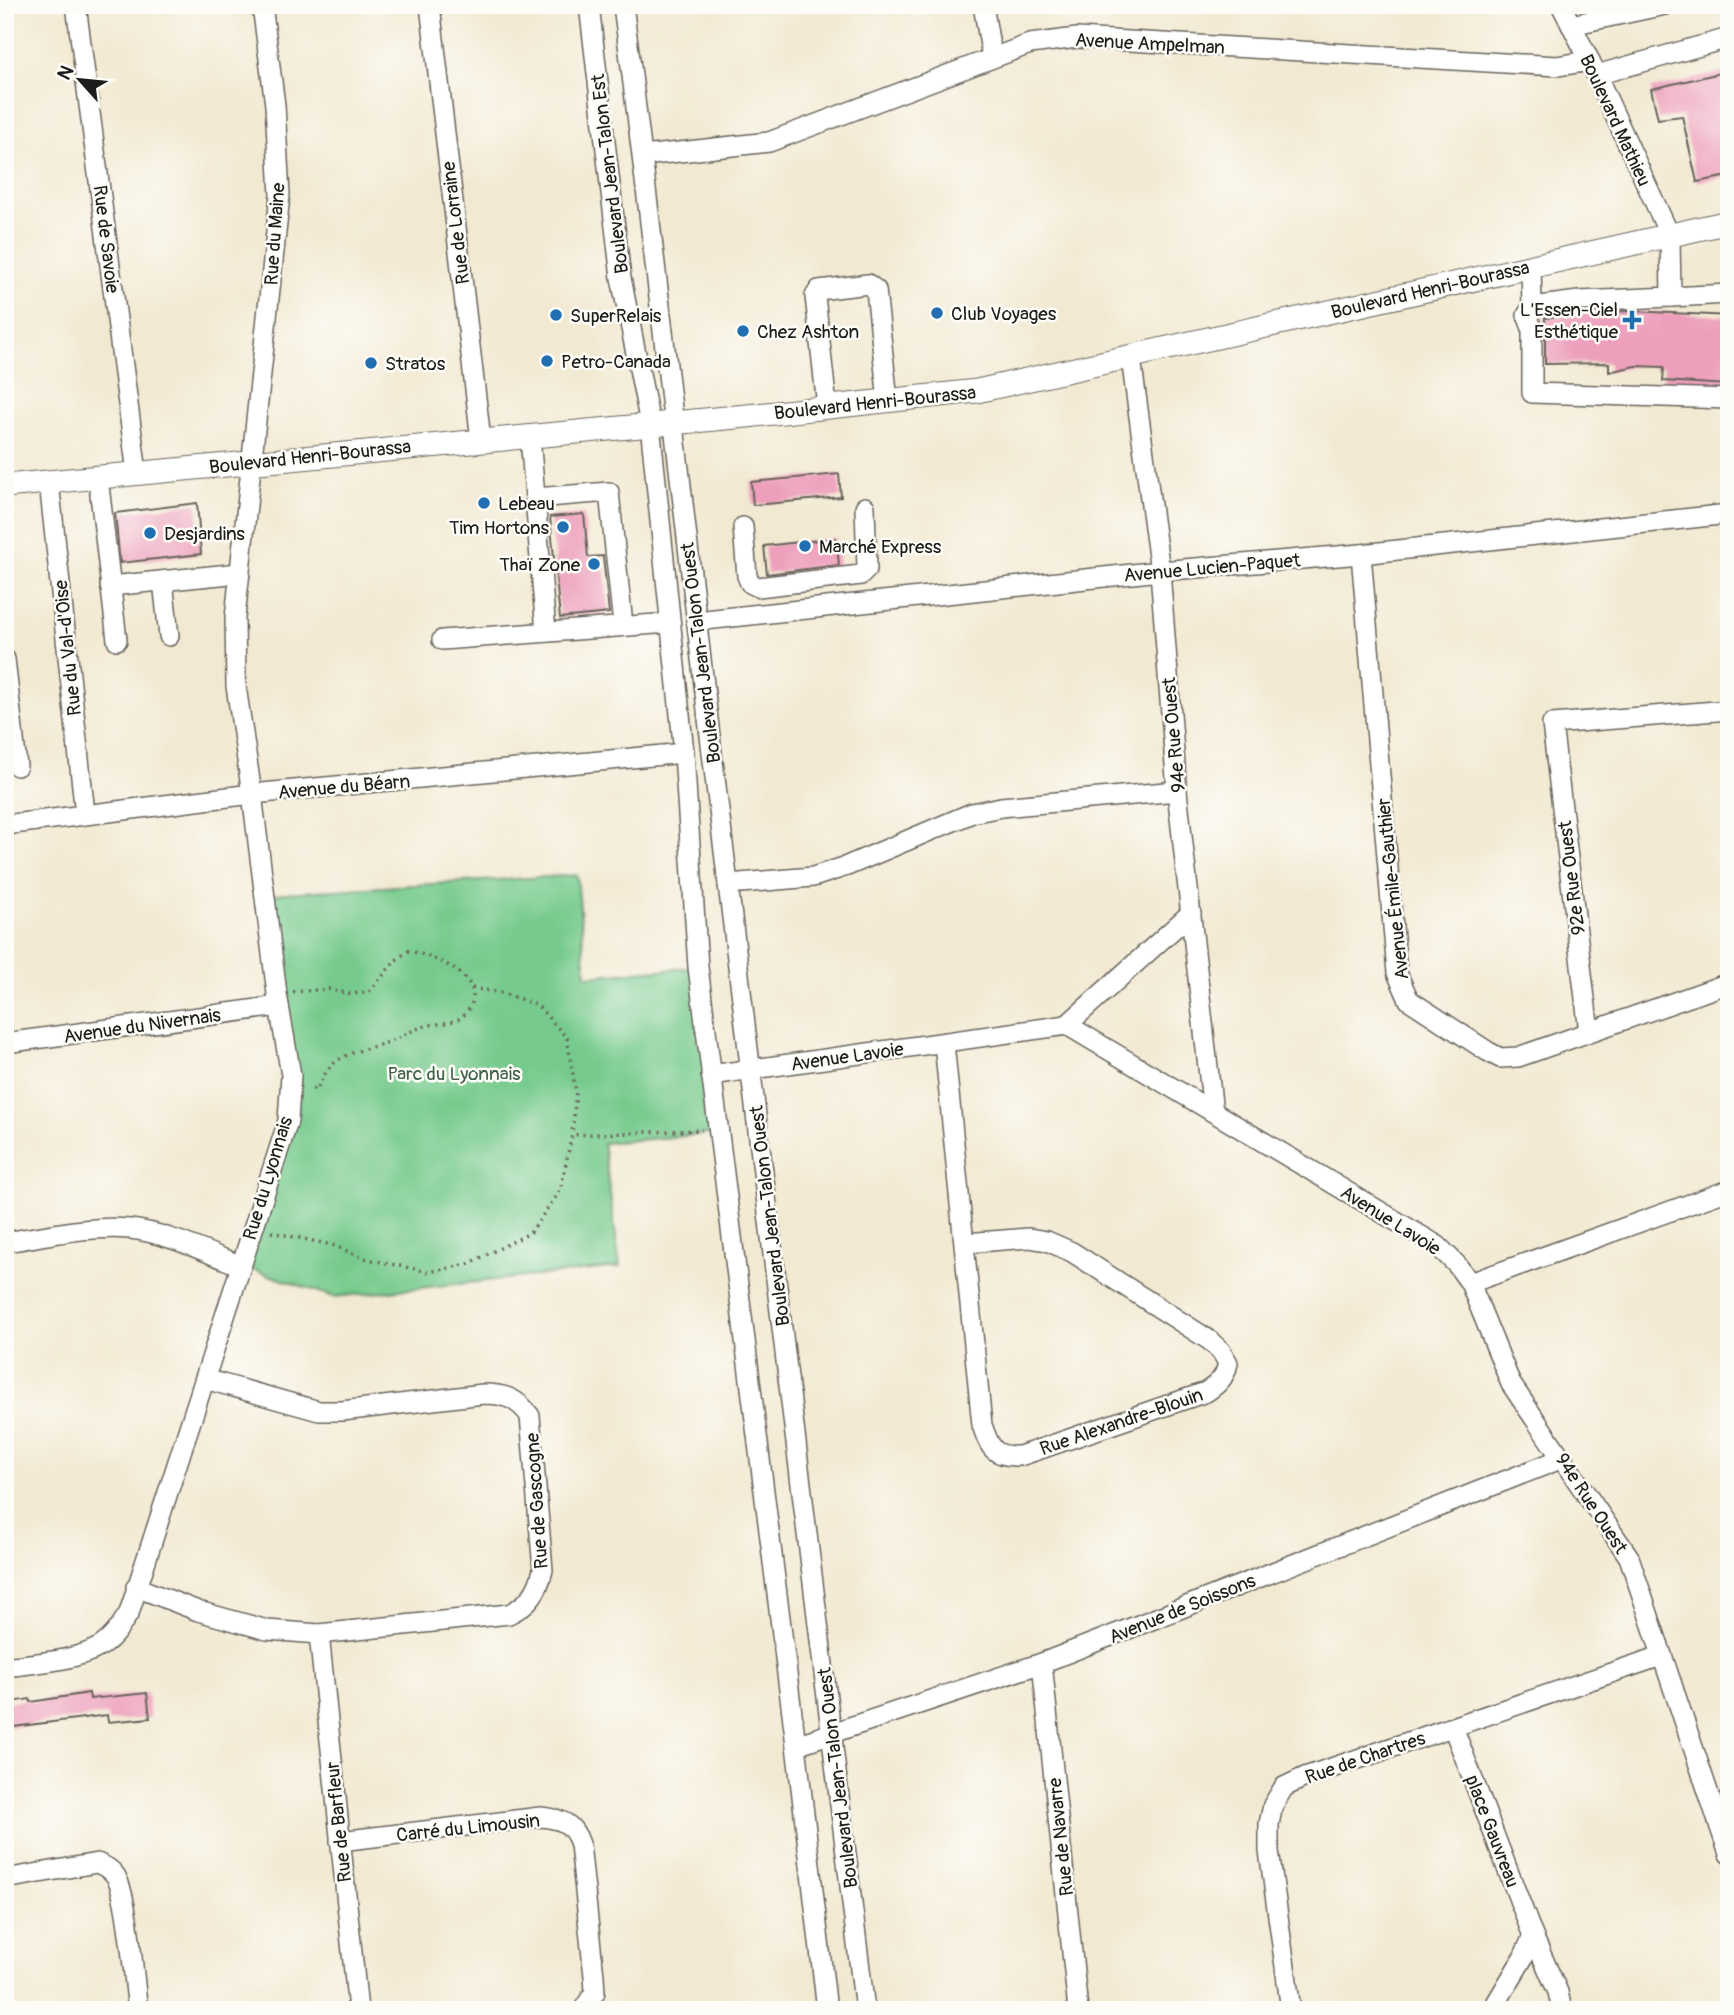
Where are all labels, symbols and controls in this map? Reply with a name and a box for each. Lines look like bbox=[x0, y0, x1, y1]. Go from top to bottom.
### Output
street label: Avenue Ampelman bbox=[1074, 28, 1226, 60]
north arrow bbox=[46, 46, 116, 116]
street label: Boulevard Mathieu bbox=[1574, 51, 1656, 190]
text: N bbox=[52, 61, 79, 84]
street label: Boulevard Jean-Talon Est bbox=[586, 72, 634, 275]
street label: Rue de Lorraine bbox=[436, 159, 475, 286]
street label: Rue du Maine bbox=[259, 181, 291, 286]
street label: Rue de Savoie bbox=[87, 184, 125, 295]
street label: Boulevard Henri-Bourassa bbox=[1329, 255, 1532, 324]
place label: L'Essen-Ciel Esthétique bbox=[1520, 298, 1619, 344]
place label: Club Voyages bbox=[951, 302, 1057, 326]
place label: SuperRelais bbox=[570, 304, 662, 328]
marker: Club Voyages bbox=[929, 305, 945, 321]
marker: SuperRelais bbox=[548, 307, 564, 323]
marker: L'Essen-Ciel Esthétique bbox=[1624, 312, 1640, 328]
place label: Chez Ashton bbox=[757, 320, 859, 344]
marker: Chez Ashton bbox=[735, 323, 751, 339]
place label: Petro-Canada bbox=[561, 350, 671, 374]
place label: Stratos bbox=[385, 352, 446, 376]
marker: Petro-Canada bbox=[539, 353, 555, 369]
marker: Stratos bbox=[363, 355, 379, 371]
street label: Boulevard Henri-Bourassa bbox=[773, 380, 977, 426]
street label: Boulevard Henri-Bourassa bbox=[208, 434, 412, 480]
place label: Lebeau bbox=[498, 492, 555, 516]
marker: Lebeau bbox=[476, 495, 492, 511]
place label: Tim Hortons bbox=[449, 516, 549, 540]
marker: Tim Hortons bbox=[555, 519, 571, 535]
place label: Desjardins bbox=[164, 522, 245, 546]
marker: Desjardins bbox=[142, 525, 158, 541]
place label: Marché Express bbox=[819, 535, 942, 559]
marker: Marché Express bbox=[797, 538, 813, 554]
street label: Boulevard Jean-Talon Ouest bbox=[676, 541, 726, 765]
street label: Avenue Lucien-Paquet bbox=[1123, 548, 1302, 588]
place label: Thaï Zone bbox=[499, 553, 581, 577]
marker: Thaï Zone bbox=[586, 556, 602, 572]
street label: Rue du Val-d'Oise bbox=[49, 578, 87, 717]
street label: 94e Rue Ouest bbox=[1157, 676, 1191, 793]
street label: Avenue du Béarn bbox=[277, 769, 411, 805]
street label: Avenue Émile-Gauthier bbox=[1372, 797, 1414, 981]
street label: 92e Rue Ouest bbox=[1553, 819, 1591, 936]
street label: Avenue du Nivernais bbox=[62, 1003, 223, 1049]
street label: Avenue Lavoie bbox=[789, 1037, 906, 1077]
park label: Parc du Lyonnais bbox=[387, 1062, 521, 1086]
street label: Boulevard Jean-Talon Ouest bbox=[745, 1104, 795, 1328]
street label: Rue du Lyonnais bbox=[238, 1113, 298, 1243]
street label: Avenue Lavoie bbox=[1336, 1181, 1446, 1261]
street label: Rue Alexandre-Blouin bbox=[1037, 1383, 1206, 1461]
street label: Rue de Gascogne bbox=[520, 1431, 554, 1570]
street label: 94e Rue Ouest bbox=[1550, 1449, 1633, 1559]
street label: Avenue de Soissons bbox=[1106, 1568, 1260, 1649]
street label: Boulevard Jean-Talon Ouest bbox=[813, 1666, 863, 1890]
street label: Rue de Chartres bbox=[1302, 1726, 1429, 1790]
street label: Rue de Barfleur bbox=[321, 1760, 357, 1883]
street label: place Gauvreau bbox=[1460, 1772, 1524, 1891]
street label: Rue de Navarre bbox=[1043, 1776, 1079, 1897]
street label: Carré du Limousin bbox=[395, 1809, 541, 1847]

